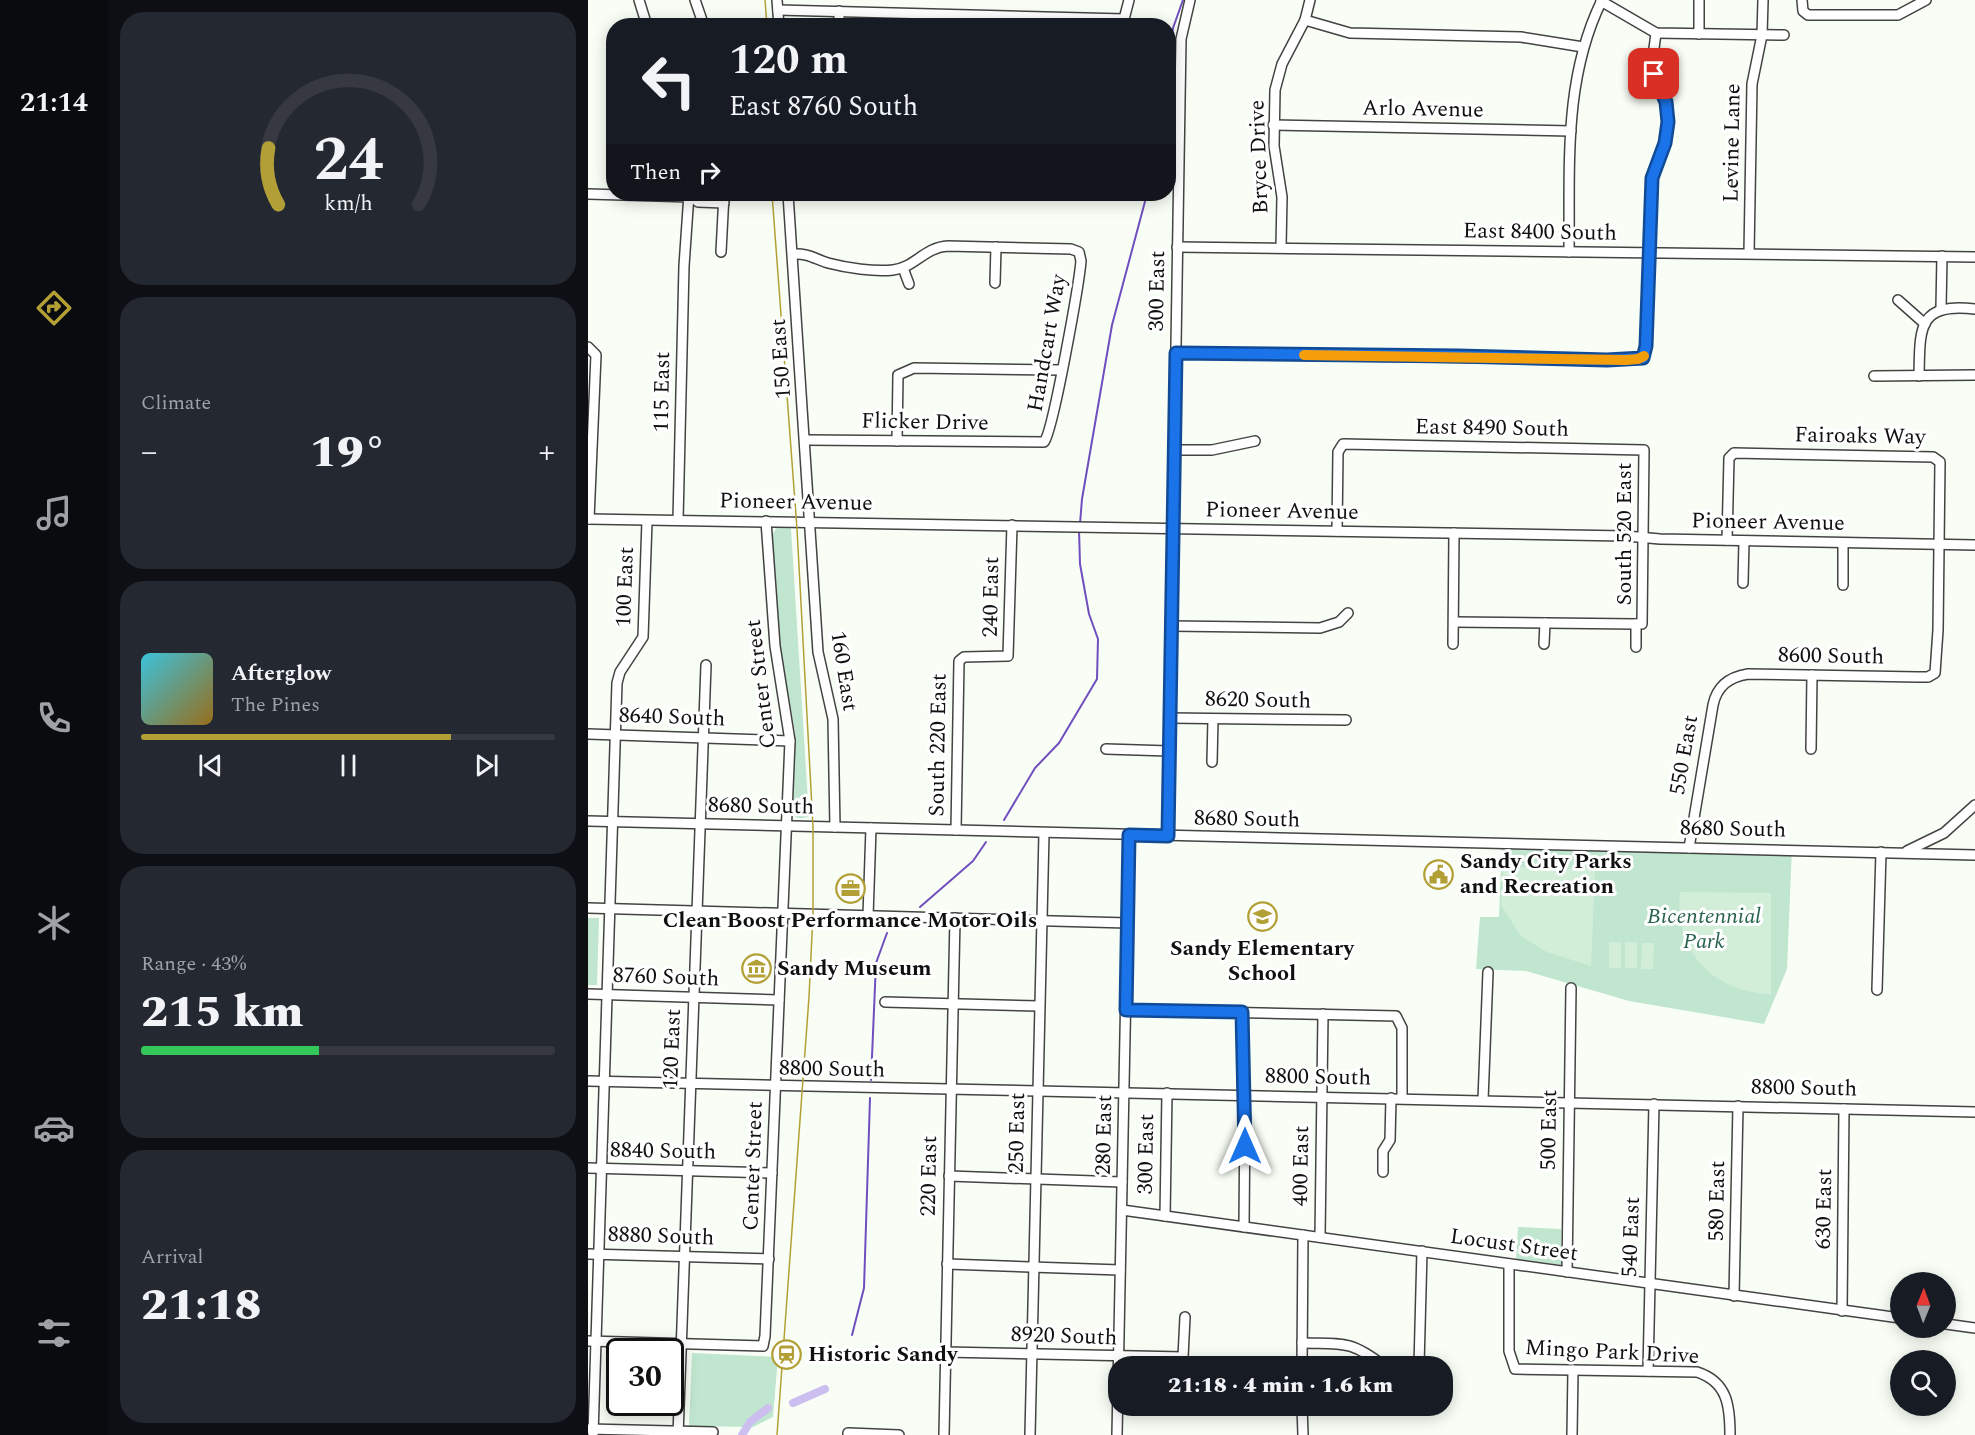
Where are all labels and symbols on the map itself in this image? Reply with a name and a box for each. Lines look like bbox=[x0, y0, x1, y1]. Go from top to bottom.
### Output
pin bbox=[1628, 48, 1679, 99]
street label: Levine Lane bbox=[1714, 83, 1750, 203]
street label: Arlo Avenue bbox=[1362, 91, 1484, 127]
street label: Bryce Drive bbox=[1241, 99, 1277, 215]
street label: East 8400 South bbox=[1463, 214, 1617, 250]
street label: 300 East bbox=[1140, 250, 1174, 332]
street label: Handcart Way bbox=[1019, 270, 1076, 414]
street label: 150 East bbox=[762, 317, 800, 400]
street label: 115 East bbox=[645, 351, 679, 433]
street label: Flicker Drive bbox=[861, 404, 989, 440]
street label: East 8490 South bbox=[1415, 410, 1569, 446]
street label: Fairoaks Way bbox=[1794, 418, 1927, 454]
street label: South 520 East bbox=[1608, 462, 1641, 606]
street label: Pioneer Avenue bbox=[719, 484, 873, 520]
street label: Pioneer Avenue bbox=[1205, 493, 1359, 529]
street label: Pioneer Avenue bbox=[1691, 504, 1845, 540]
street label: 100 East bbox=[607, 546, 643, 628]
street label: 240 East bbox=[974, 556, 1008, 638]
street label: Center Street bbox=[737, 617, 785, 750]
street label: 160 East bbox=[821, 629, 867, 714]
street label: 8600 South bbox=[1778, 639, 1884, 673]
street label: South 220 East bbox=[920, 673, 956, 817]
street label: 8620 South bbox=[1205, 683, 1311, 717]
street label: 8640 South bbox=[618, 699, 726, 735]
street label: 550 East bbox=[1661, 712, 1707, 798]
street label: 8680 South bbox=[708, 789, 814, 823]
street label: 8680 South bbox=[1194, 802, 1300, 836]
street label: 8680 South bbox=[1680, 812, 1786, 846]
place label: Sandy City Parks and Recreation bbox=[1460, 845, 1632, 903]
public building icon: Sandy City Parks and Recreation bbox=[1423, 858, 1455, 890]
office icon: Clean Boost Performance Motor Oils bbox=[834, 872, 866, 904]
school or university icon: Sandy Elementary School bbox=[1246, 900, 1278, 932]
park label: Bicentennial Park bbox=[1647, 900, 1761, 958]
place label: Clean Boost Performance Motor Oils bbox=[663, 904, 1037, 937]
place label: Sandy Elementary School bbox=[1170, 932, 1355, 990]
museum icon: Sandy Museum bbox=[740, 952, 772, 984]
place label: Sandy Museum bbox=[777, 952, 932, 985]
street label: 8760 South bbox=[612, 959, 720, 995]
street label: 120 East bbox=[654, 1008, 690, 1090]
street label: 8800 South bbox=[779, 1052, 885, 1086]
street label: 8800 South bbox=[1265, 1060, 1371, 1094]
street label: 8800 South bbox=[1751, 1071, 1857, 1105]
street label: 500 East bbox=[1532, 1089, 1566, 1171]
street label: 250 East bbox=[1000, 1092, 1034, 1174]
street label: 280 East bbox=[1087, 1094, 1121, 1176]
street label: Center Street bbox=[734, 1100, 772, 1231]
street label: 300 East bbox=[1129, 1113, 1163, 1195]
position arrow bbox=[1213, 1114, 1277, 1178]
street label: 400 East bbox=[1284, 1125, 1318, 1207]
street label: 8840 South bbox=[610, 1134, 716, 1168]
street label: 220 East bbox=[912, 1135, 946, 1217]
street label: 580 East bbox=[1700, 1160, 1734, 1242]
street label: 630 East bbox=[1807, 1168, 1841, 1250]
street label: 540 East bbox=[1613, 1196, 1649, 1278]
street label: 8880 South bbox=[607, 1218, 715, 1254]
street label: Locust Street bbox=[1448, 1220, 1580, 1270]
north arrow bbox=[1890, 1272, 1956, 1338]
street label: 8920 South bbox=[1010, 1318, 1118, 1354]
street label: Mingo Park Drive bbox=[1524, 1331, 1700, 1373]
speed limit sign: 30 bbox=[606, 1338, 684, 1416]
station icon: Historic Sandy bbox=[771, 1338, 803, 1370]
place label: Historic Sandy bbox=[808, 1338, 959, 1371]

